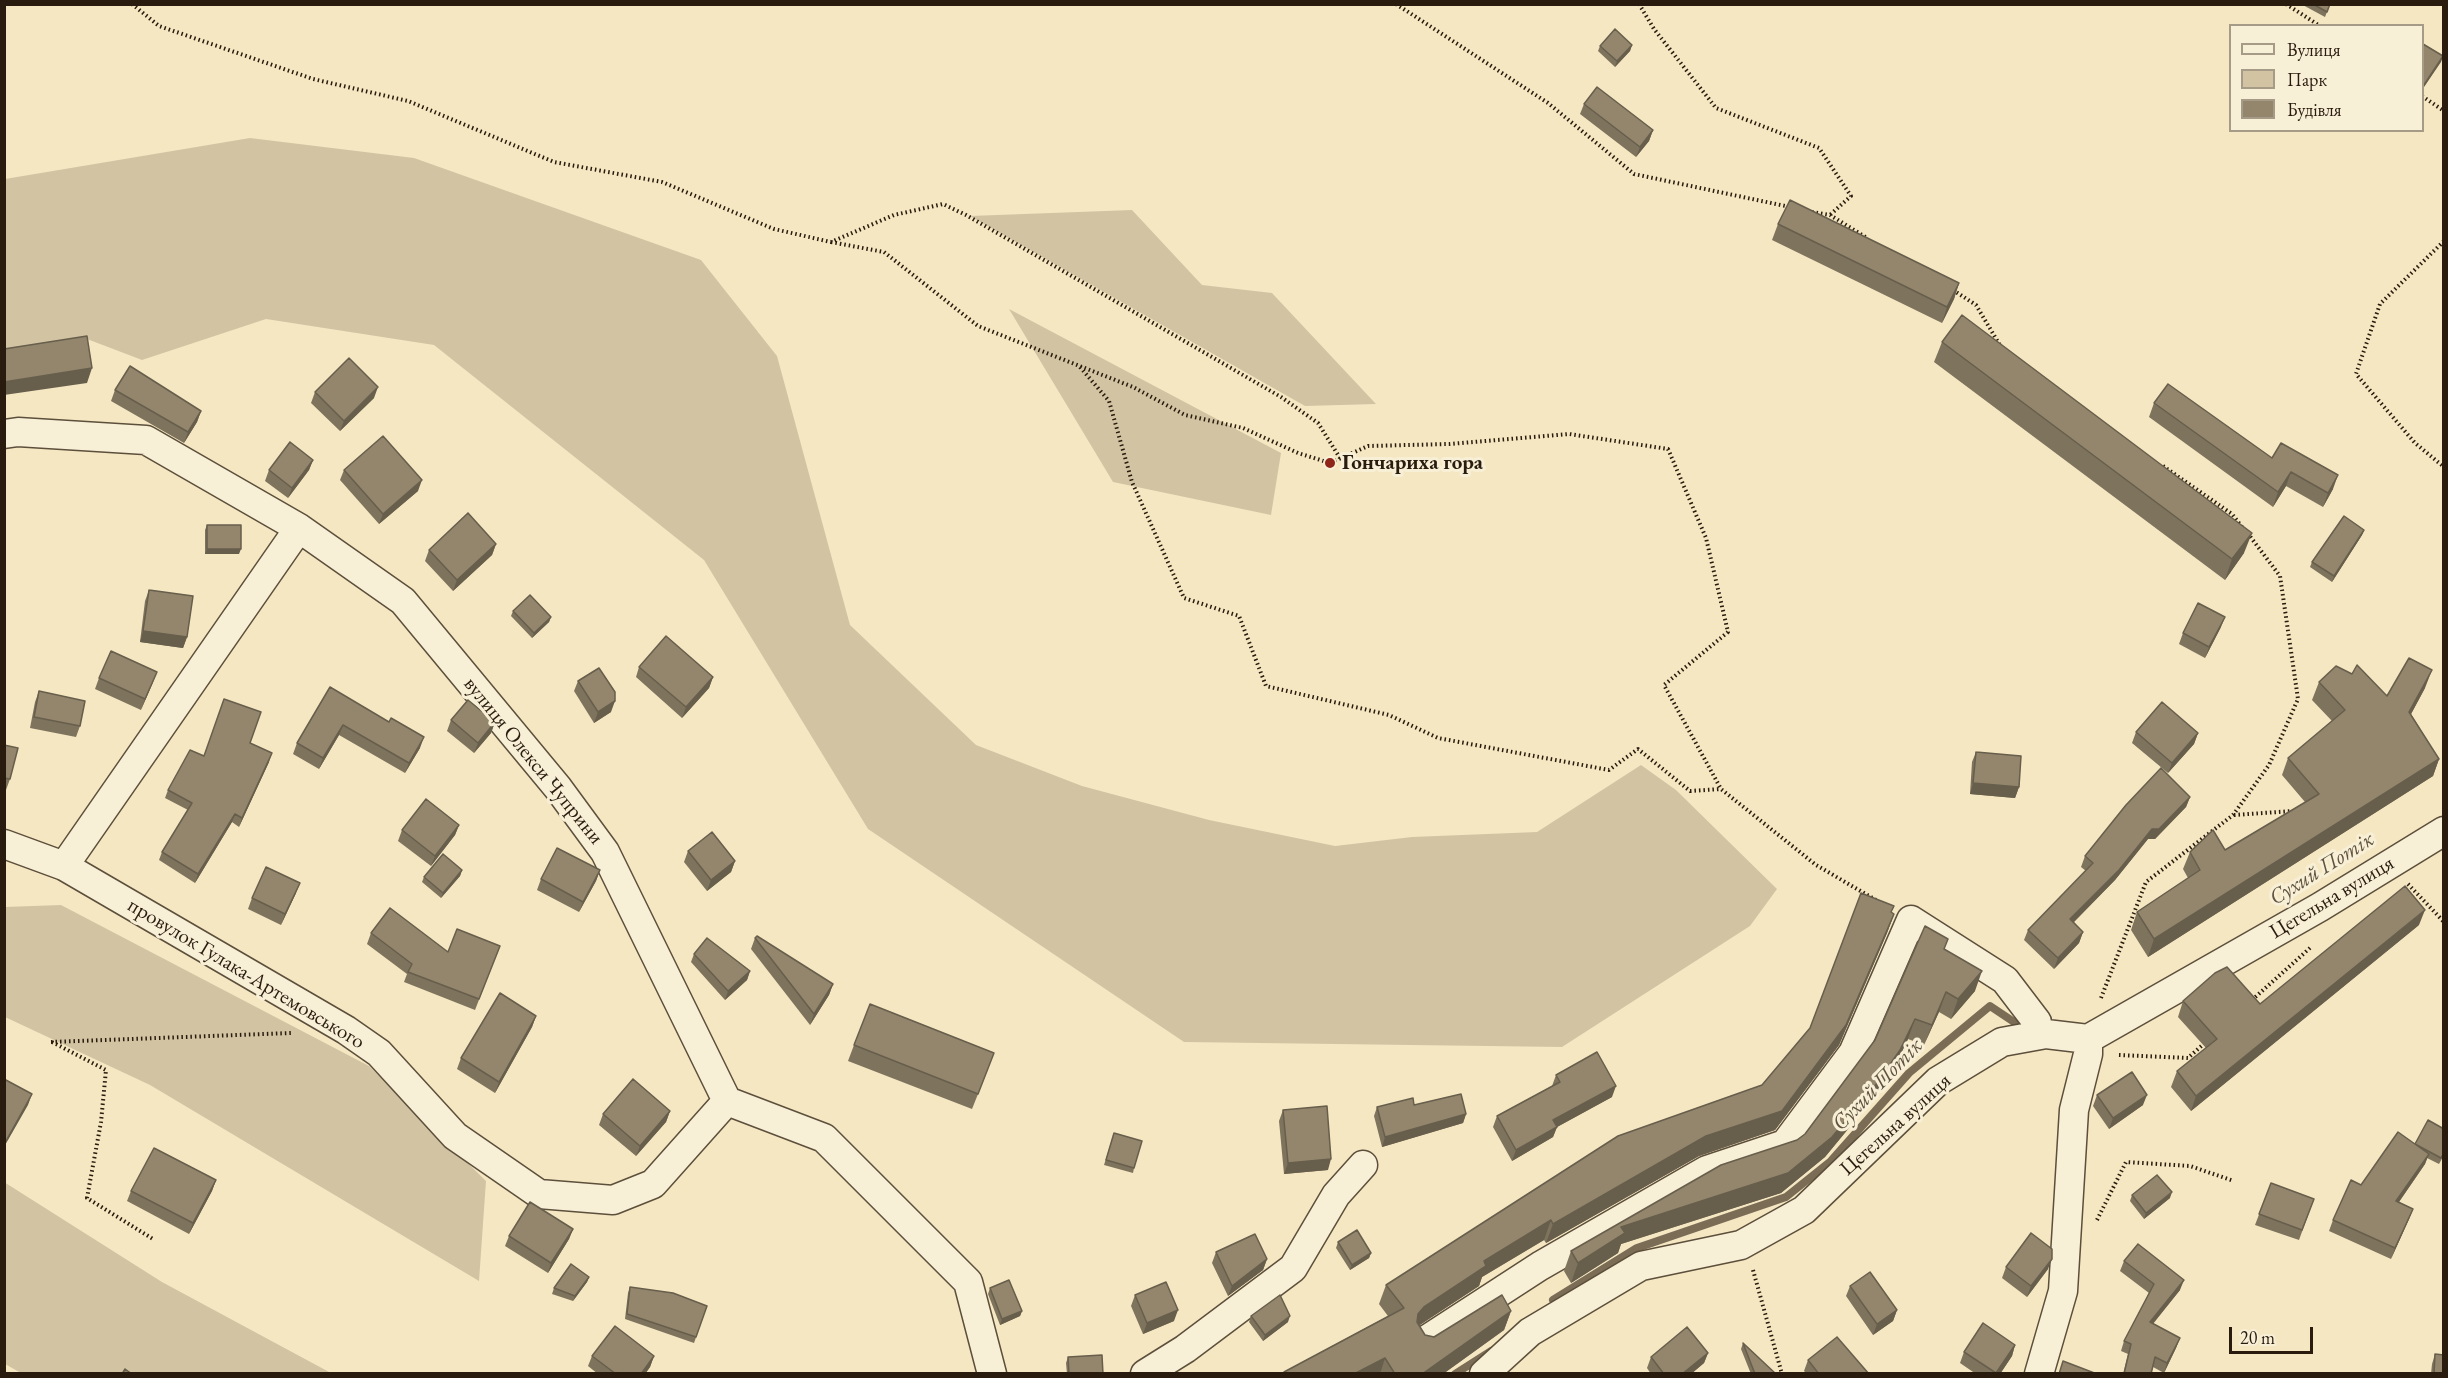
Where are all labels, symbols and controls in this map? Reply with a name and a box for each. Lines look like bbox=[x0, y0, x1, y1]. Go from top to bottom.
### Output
legend bbox=[2229, 24, 2424, 132]
text: Вулиця bbox=[2287, 38, 2340, 61]
text: Парк bbox=[2287, 68, 2327, 91]
text: Будівля bbox=[2287, 98, 2342, 121]
place label: Гончариха гора bbox=[1342, 450, 1483, 476]
marker: Гончариха гора bbox=[1323, 456, 1337, 470]
street label: вулиця Олекси Чуприни bbox=[458, 672, 608, 850]
water label: Сухий Потік bbox=[2265, 826, 2379, 912]
street label: Цегельна вулиця bbox=[2265, 851, 2399, 945]
street label: провулок Гулака-Артемовського bbox=[123, 893, 369, 1055]
water label: Сухий Потік bbox=[1827, 1033, 1929, 1137]
street label: Цегельна вулиця bbox=[1835, 1069, 1957, 1181]
scale bar bbox=[2232, 1315, 2316, 1353]
text: 20 m bbox=[2240, 1326, 2275, 1349]

